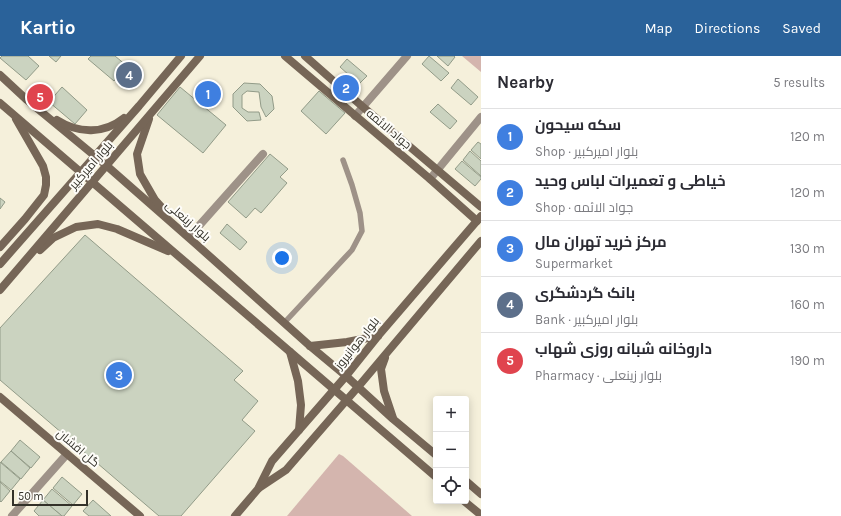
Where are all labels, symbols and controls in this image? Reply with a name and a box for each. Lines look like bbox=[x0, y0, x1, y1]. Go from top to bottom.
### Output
text: Kartio bbox=[20, 17, 75, 39]
text: Map bbox=[645, 20, 673, 37]
text: Directions bbox=[695, 20, 760, 37]
text: Saved bbox=[782, 20, 821, 37]
pin: 4 bbox=[116, 60, 142, 90]
text: Nearby bbox=[497, 72, 554, 92]
pin: 2 bbox=[333, 73, 359, 103]
text: 5 results bbox=[773, 75, 825, 90]
pin: 1 bbox=[195, 79, 221, 109]
pin: 5 bbox=[27, 82, 53, 112]
street label: جواد الائمه bbox=[364, 106, 414, 152]
text: سکه سیحون bbox=[535, 116, 621, 134]
text: 1 bbox=[508, 129, 512, 144]
text: 120 m bbox=[790, 129, 825, 144]
street label: بلوار امیرکبیر bbox=[66, 138, 116, 193]
text: Shop · بلوار امیرکبیر bbox=[535, 144, 638, 159]
text: خیاطی و تعمیرات لباس وحید bbox=[535, 172, 726, 190]
text: 2 bbox=[506, 185, 514, 200]
text: 120 m bbox=[790, 185, 825, 200]
street label: بلوار زینعلی bbox=[163, 198, 213, 244]
text: Shop · جواد الائمه bbox=[535, 200, 633, 215]
text: مرکز خرید تهران مال bbox=[535, 233, 667, 251]
text: 3 bbox=[506, 241, 514, 256]
text: 130 m bbox=[790, 241, 825, 256]
your location bbox=[272, 248, 292, 268]
text: Supermarket bbox=[535, 256, 613, 271]
text: بانک گردشگری bbox=[535, 284, 635, 302]
text: 4 bbox=[506, 297, 514, 312]
text: 160 m bbox=[790, 297, 825, 312]
text: Bank · بلوار امیرکبیر bbox=[535, 312, 638, 327]
street label: بلوار هوانیروز bbox=[331, 314, 382, 373]
text: داروخانه شبانه روزی شهاب bbox=[535, 340, 712, 358]
text: 5 bbox=[506, 353, 514, 368]
text: 190 m bbox=[790, 353, 825, 368]
pin: 3 bbox=[106, 360, 132, 390]
text: Pharmacy · بلوار زینعلی bbox=[535, 368, 662, 383]
map controls bbox=[433, 396, 469, 504]
button: + bbox=[433, 396, 469, 432]
street label: گل افشان bbox=[54, 426, 102, 470]
button: − bbox=[433, 432, 469, 468]
button: locate bbox=[433, 468, 469, 504]
scale bar bbox=[12, 488, 88, 507]
text: 50 m bbox=[18, 490, 44, 503]

